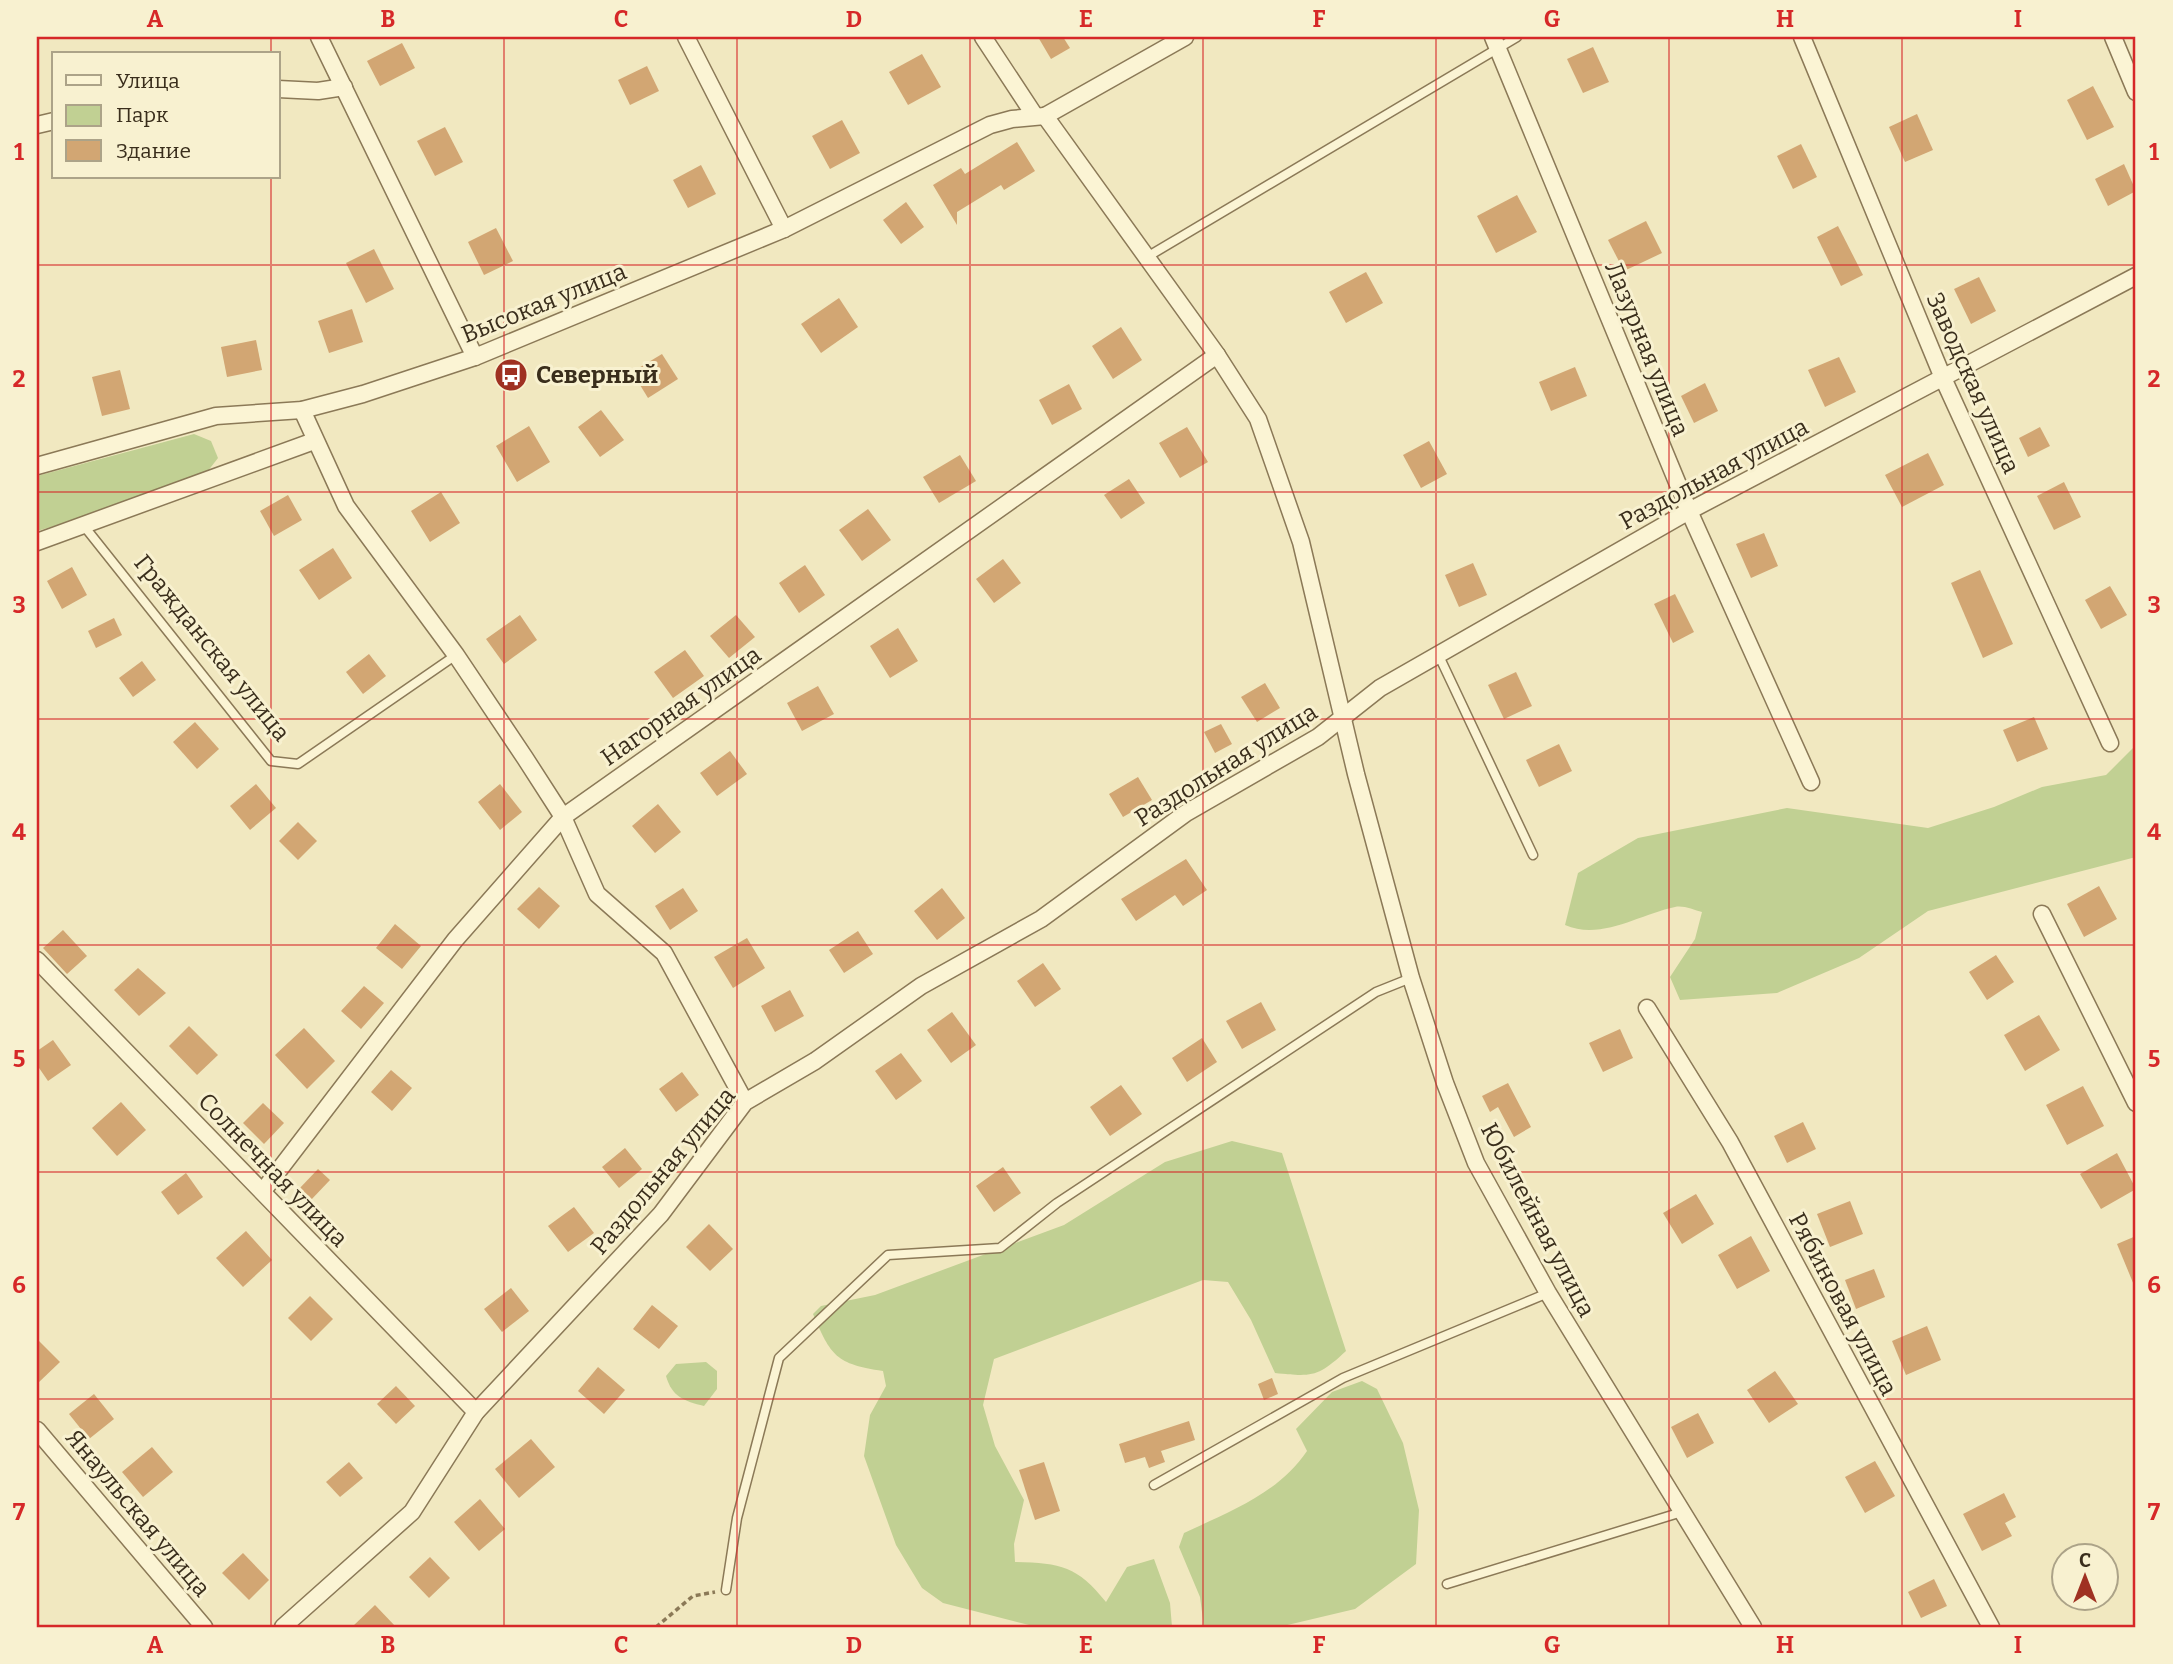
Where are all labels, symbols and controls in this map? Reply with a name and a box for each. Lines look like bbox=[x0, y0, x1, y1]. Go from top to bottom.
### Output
text: A bbox=[147, 5, 164, 33]
text: B bbox=[381, 5, 395, 33]
text: C bbox=[614, 5, 628, 33]
text: D bbox=[846, 5, 862, 33]
text: E bbox=[1079, 5, 1093, 33]
text: F bbox=[1313, 5, 1326, 33]
text: G bbox=[1544, 5, 1561, 33]
text: H bbox=[1776, 5, 1794, 33]
text: I bbox=[2014, 5, 2022, 33]
legend bbox=[52, 52, 280, 178]
text: Улица bbox=[116, 68, 180, 94]
text: Парк bbox=[116, 102, 169, 128]
text: 1 bbox=[14, 138, 24, 166]
text: Здание bbox=[116, 138, 191, 164]
text: 1 bbox=[2149, 138, 2159, 166]
street label: Высокая улица bbox=[458, 257, 630, 349]
street label: Лазурная улица bbox=[1599, 258, 1695, 440]
street label: Заводская улица bbox=[1921, 288, 2025, 478]
bus stop icon: Северный bbox=[492, 356, 530, 394]
place label: Северный bbox=[536, 361, 658, 389]
text: 2 bbox=[13, 365, 26, 393]
text: 2 bbox=[2148, 365, 2161, 393]
street label: Раздольная улица bbox=[1615, 412, 1813, 536]
street label: Гражданская улица bbox=[128, 549, 296, 747]
text: 3 bbox=[12, 591, 26, 619]
text: 3 bbox=[2147, 591, 2161, 619]
street label: Нагорная улица bbox=[596, 640, 766, 772]
street label: Раздольная улица bbox=[1130, 698, 1322, 832]
text: 4 bbox=[12, 818, 26, 846]
text: 4 bbox=[2147, 818, 2161, 846]
text: 5 bbox=[13, 1045, 25, 1073]
text: 5 bbox=[2148, 1045, 2160, 1073]
street label: Раздольная улица bbox=[585, 1082, 741, 1260]
street label: Солнечная улица bbox=[192, 1087, 354, 1253]
street label: Юбилейная улица bbox=[1475, 1118, 1601, 1322]
street label: Рябиновая улица bbox=[1783, 1208, 1903, 1400]
text: 6 bbox=[12, 1271, 26, 1299]
text: 6 bbox=[2147, 1271, 2161, 1299]
street label: Янаульская улица bbox=[60, 1424, 216, 1602]
text: 7 bbox=[13, 1498, 26, 1526]
text: 7 bbox=[2148, 1498, 2161, 1526]
north arrow bbox=[2050, 1542, 2120, 1612]
text: С bbox=[2079, 1549, 2091, 1572]
text: A bbox=[147, 1631, 164, 1659]
text: B bbox=[381, 1631, 395, 1659]
text: C bbox=[614, 1631, 628, 1659]
text: D bbox=[846, 1631, 862, 1659]
text: E bbox=[1079, 1631, 1093, 1659]
text: F bbox=[1313, 1631, 1326, 1659]
text: G bbox=[1544, 1631, 1561, 1659]
text: H bbox=[1776, 1631, 1794, 1659]
text: I bbox=[2014, 1631, 2022, 1659]

